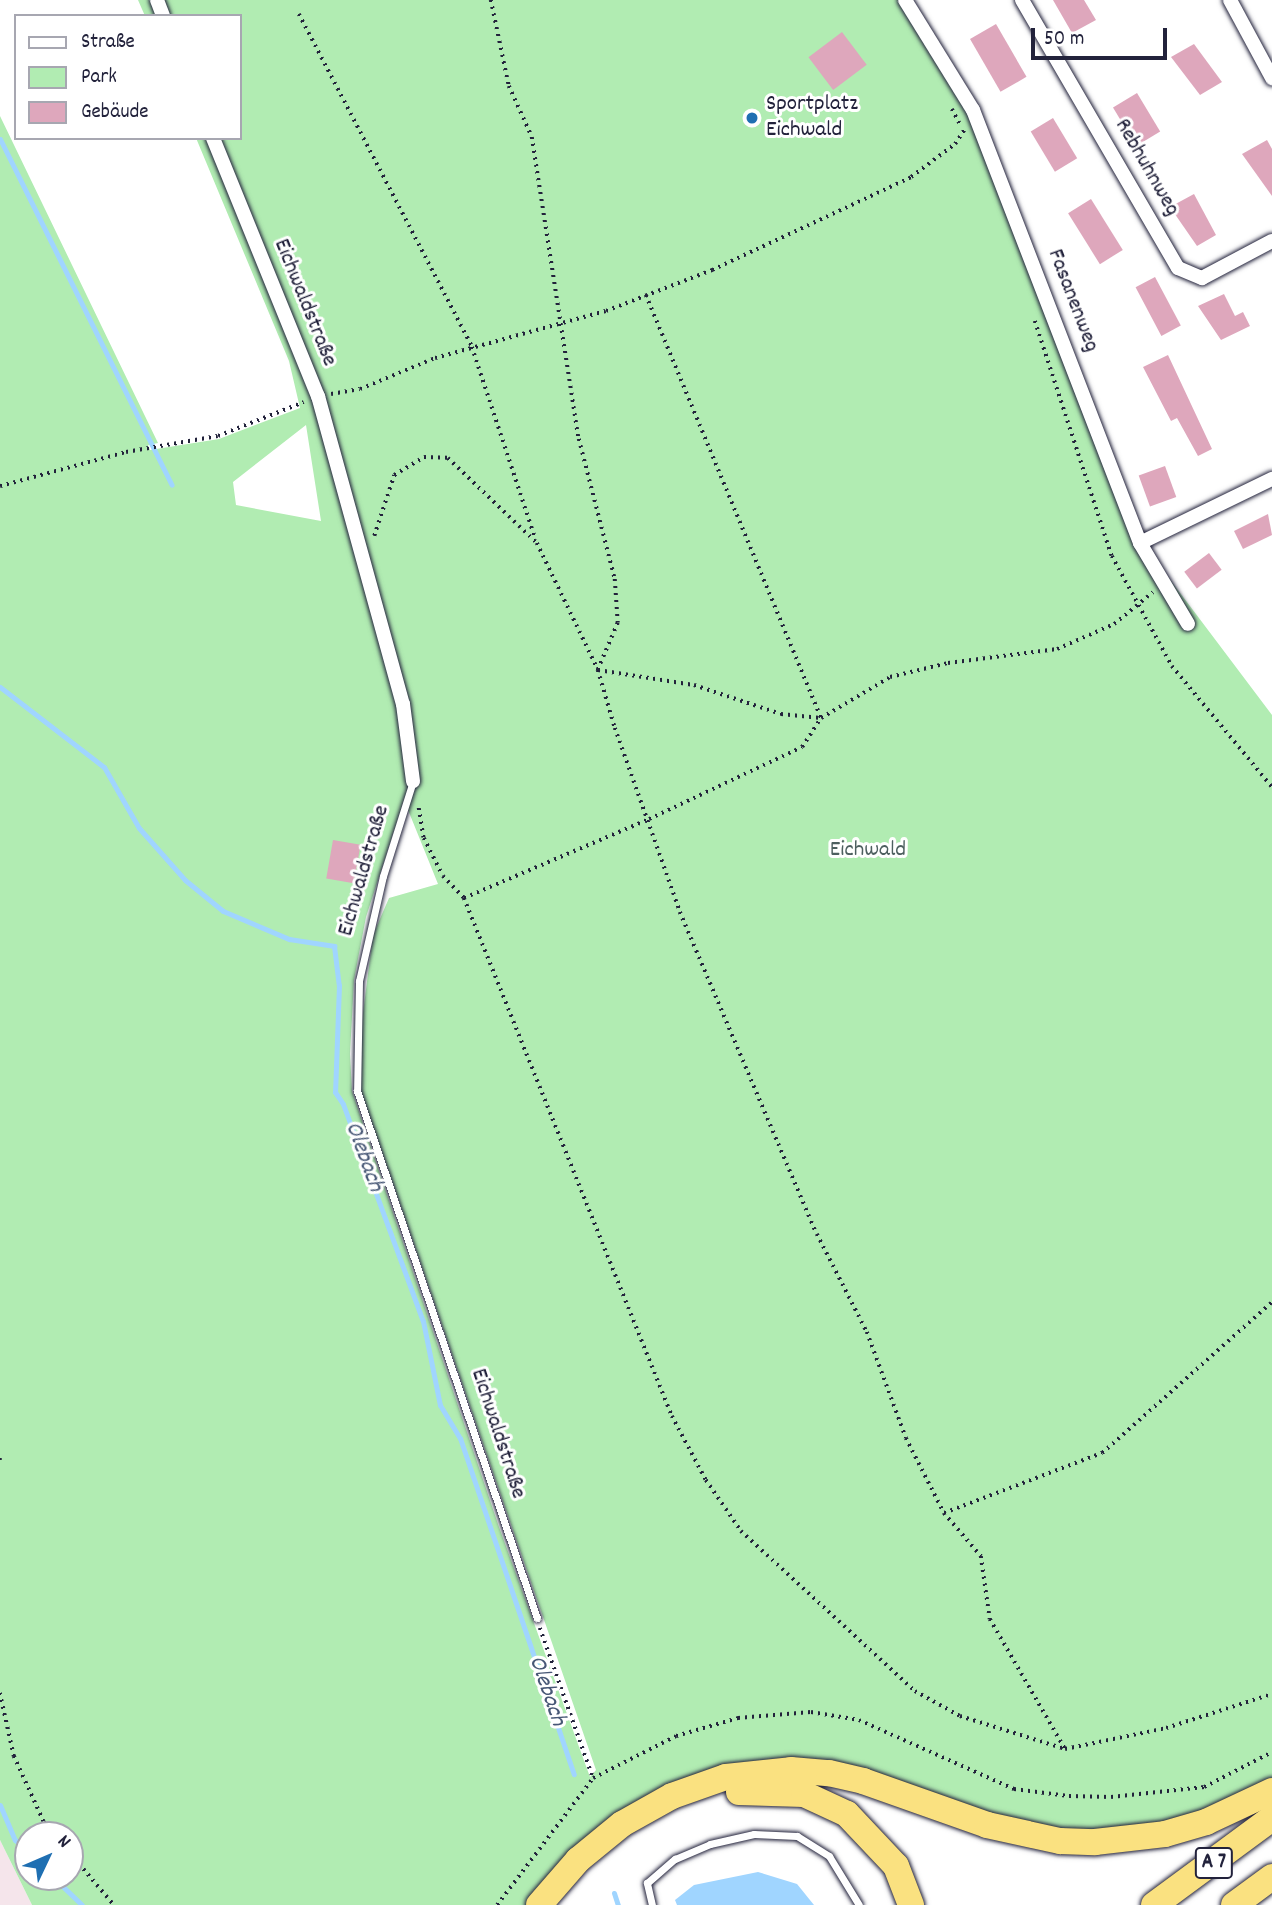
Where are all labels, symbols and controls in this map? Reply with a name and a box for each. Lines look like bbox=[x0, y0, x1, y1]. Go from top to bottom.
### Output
legend bbox=[14, 14, 242, 140]
scale bar bbox=[1034, 14, 1170, 58]
text: 50 m bbox=[1044, 25, 1084, 55]
text: Straße bbox=[81, 28, 135, 58]
text: Park bbox=[81, 63, 117, 93]
place label: Sportplatz Eichwald bbox=[766, 91, 858, 145]
text: Gebäude bbox=[81, 98, 149, 128]
marker: Sportplatz Eichwald bbox=[744, 110, 760, 126]
street label: Rebhuhnweg bbox=[1107, 114, 1185, 222]
street label: Eichwaldstraße bbox=[266, 235, 342, 371]
street label: Fasanenweg bbox=[1040, 246, 1104, 356]
street label: Eichwaldstraße bbox=[333, 802, 397, 940]
park label: Eichwald bbox=[830, 837, 906, 865]
water label: Olebach bbox=[337, 1118, 389, 1196]
street label: Eichwaldstraße bbox=[463, 1366, 531, 1502]
water label: Olebach bbox=[521, 1652, 571, 1730]
north arrow bbox=[14, 1821, 84, 1891]
text: N bbox=[50, 1830, 76, 1855]
road number: A 7 bbox=[1195, 1846, 1233, 1881]

